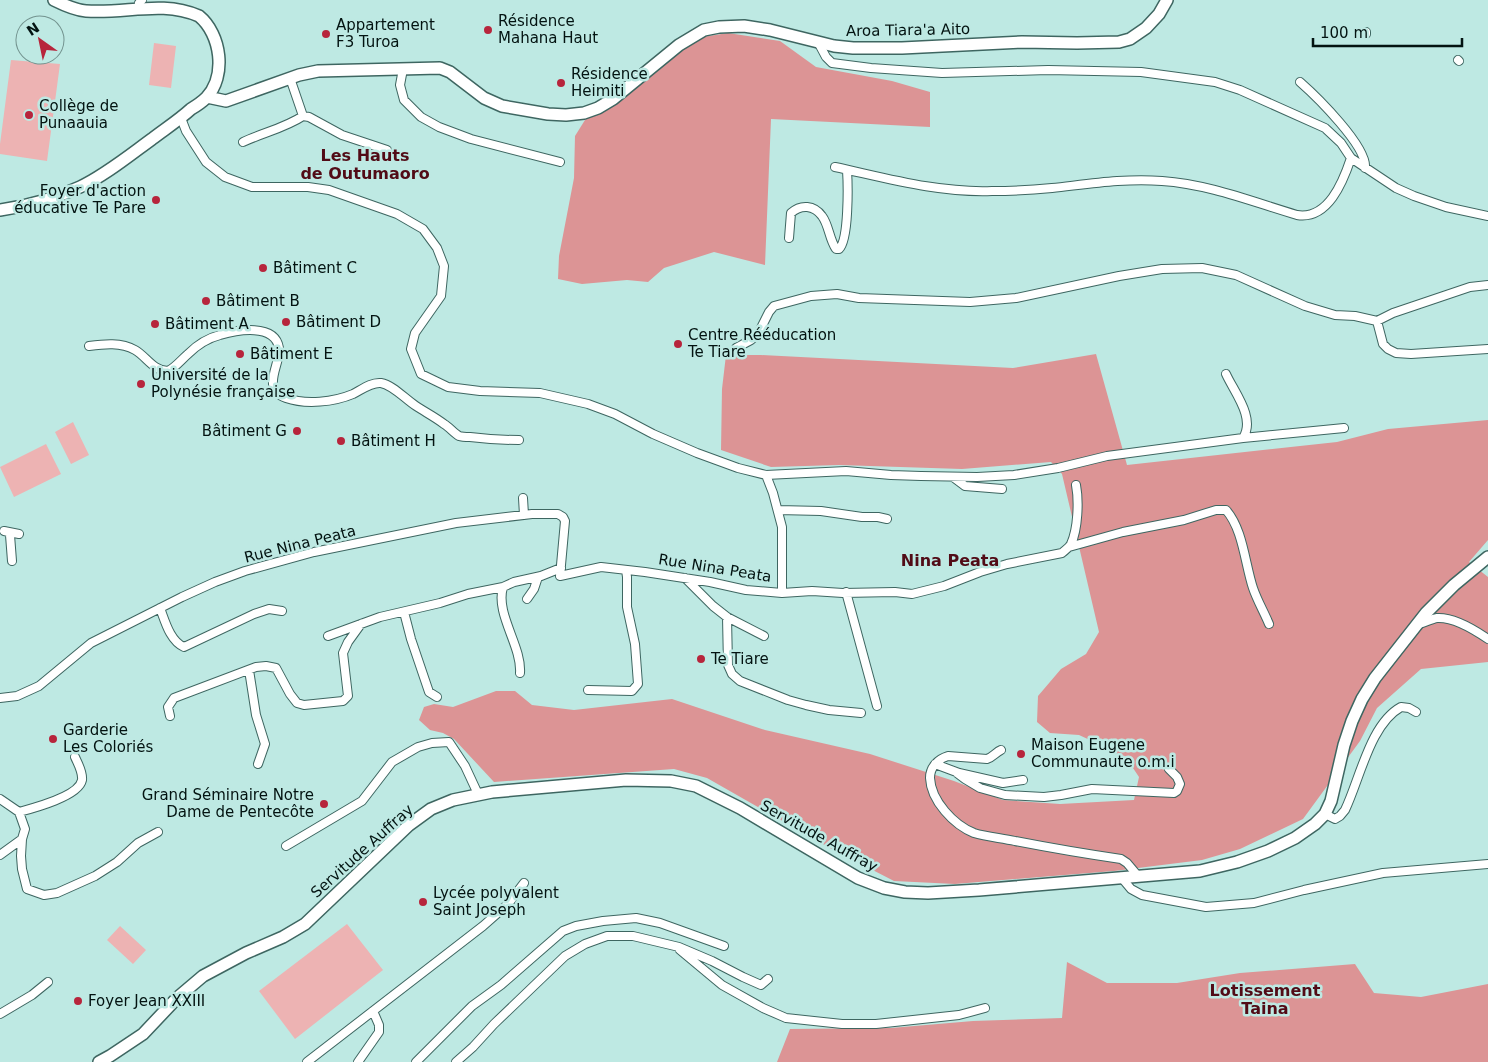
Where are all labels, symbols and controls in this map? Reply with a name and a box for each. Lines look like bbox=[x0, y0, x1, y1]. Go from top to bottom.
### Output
place label: Résidence Mahana Haut bbox=[498, 12, 598, 47]
north arrow bbox=[15, 15, 65, 65]
scale bar bbox=[1313, 15, 1462, 47]
place label: Appartement F3 Turoa bbox=[336, 16, 435, 51]
text: N bbox=[24, 19, 42, 39]
street label: Aroa Tiara'a Aito bbox=[846, 20, 970, 40]
marker: Résidence Mahana Haut bbox=[482, 24, 494, 36]
text: 100 m bbox=[1320, 24, 1368, 42]
marker: Appartement F3 Turoa bbox=[320, 28, 332, 40]
place label: Résidence Heimiti bbox=[571, 65, 648, 100]
marker: Résidence Heimiti bbox=[555, 77, 567, 89]
place label: Collège de Punaauia bbox=[39, 97, 118, 132]
marker: Collège de Punaauia bbox=[23, 109, 35, 121]
district label: Les Hauts de Outumaoro bbox=[300, 146, 430, 183]
place label: Foyer d'action éducative Te Pare bbox=[14, 182, 146, 217]
marker: Foyer d'action éducative Te Pare bbox=[150, 194, 162, 206]
place label: Bâtiment C bbox=[273, 259, 357, 277]
marker: Bâtiment C bbox=[257, 262, 269, 274]
place label: Bâtiment B bbox=[216, 292, 300, 310]
marker: Bâtiment B bbox=[200, 295, 212, 307]
place label: Bâtiment D bbox=[296, 313, 381, 331]
place label: Bâtiment A bbox=[165, 315, 250, 333]
marker: Bâtiment D bbox=[280, 316, 292, 328]
marker: Bâtiment A bbox=[149, 318, 161, 330]
place label: Centre Rééducation Te Tiare bbox=[687, 326, 836, 361]
marker: Centre Rééducation Te Tiare bbox=[672, 338, 684, 350]
place label: Bâtiment E bbox=[250, 345, 333, 363]
marker: Bâtiment E bbox=[234, 348, 246, 360]
place label: Université de la Polynésie française bbox=[151, 366, 295, 401]
marker: Université de la Polynésie française bbox=[135, 378, 147, 390]
place label: Bâtiment G bbox=[202, 422, 287, 440]
marker: Bâtiment G bbox=[291, 425, 303, 437]
place label: Bâtiment H bbox=[351, 432, 436, 450]
marker: Bâtiment H bbox=[335, 435, 347, 447]
street label: Rue Nina Peata bbox=[242, 521, 358, 567]
street label: Rue Nina Peata bbox=[657, 550, 773, 586]
district label: Nina Peata bbox=[901, 551, 999, 570]
place label: Te Tiare bbox=[710, 650, 769, 668]
marker: Te Tiare bbox=[695, 653, 707, 665]
place label: Garderie Les Coloriés bbox=[63, 721, 153, 756]
marker: Garderie Les Coloriés bbox=[47, 733, 59, 745]
place label: Maison Eugene Communaute o.m.i bbox=[1031, 736, 1175, 771]
marker: Maison Eugene Communaute o.m.i bbox=[1015, 748, 1027, 760]
place label: Grand Séminaire Notre Dame de Pentecôte bbox=[142, 786, 314, 821]
street label: Servitude Auffray bbox=[757, 796, 881, 876]
marker: Grand Séminaire Notre Dame de Pentecôte bbox=[318, 798, 330, 810]
street label: Servitude Auffray bbox=[307, 800, 417, 902]
place label: Lycée polyvalent Saint Joseph bbox=[433, 884, 559, 919]
marker: Lycée polyvalent Saint Joseph bbox=[417, 896, 429, 908]
district label: Lotissement Taina bbox=[1210, 981, 1321, 1018]
place label: Foyer Jean XXIII bbox=[88, 992, 205, 1010]
marker: Foyer Jean XXIII bbox=[72, 995, 84, 1007]

